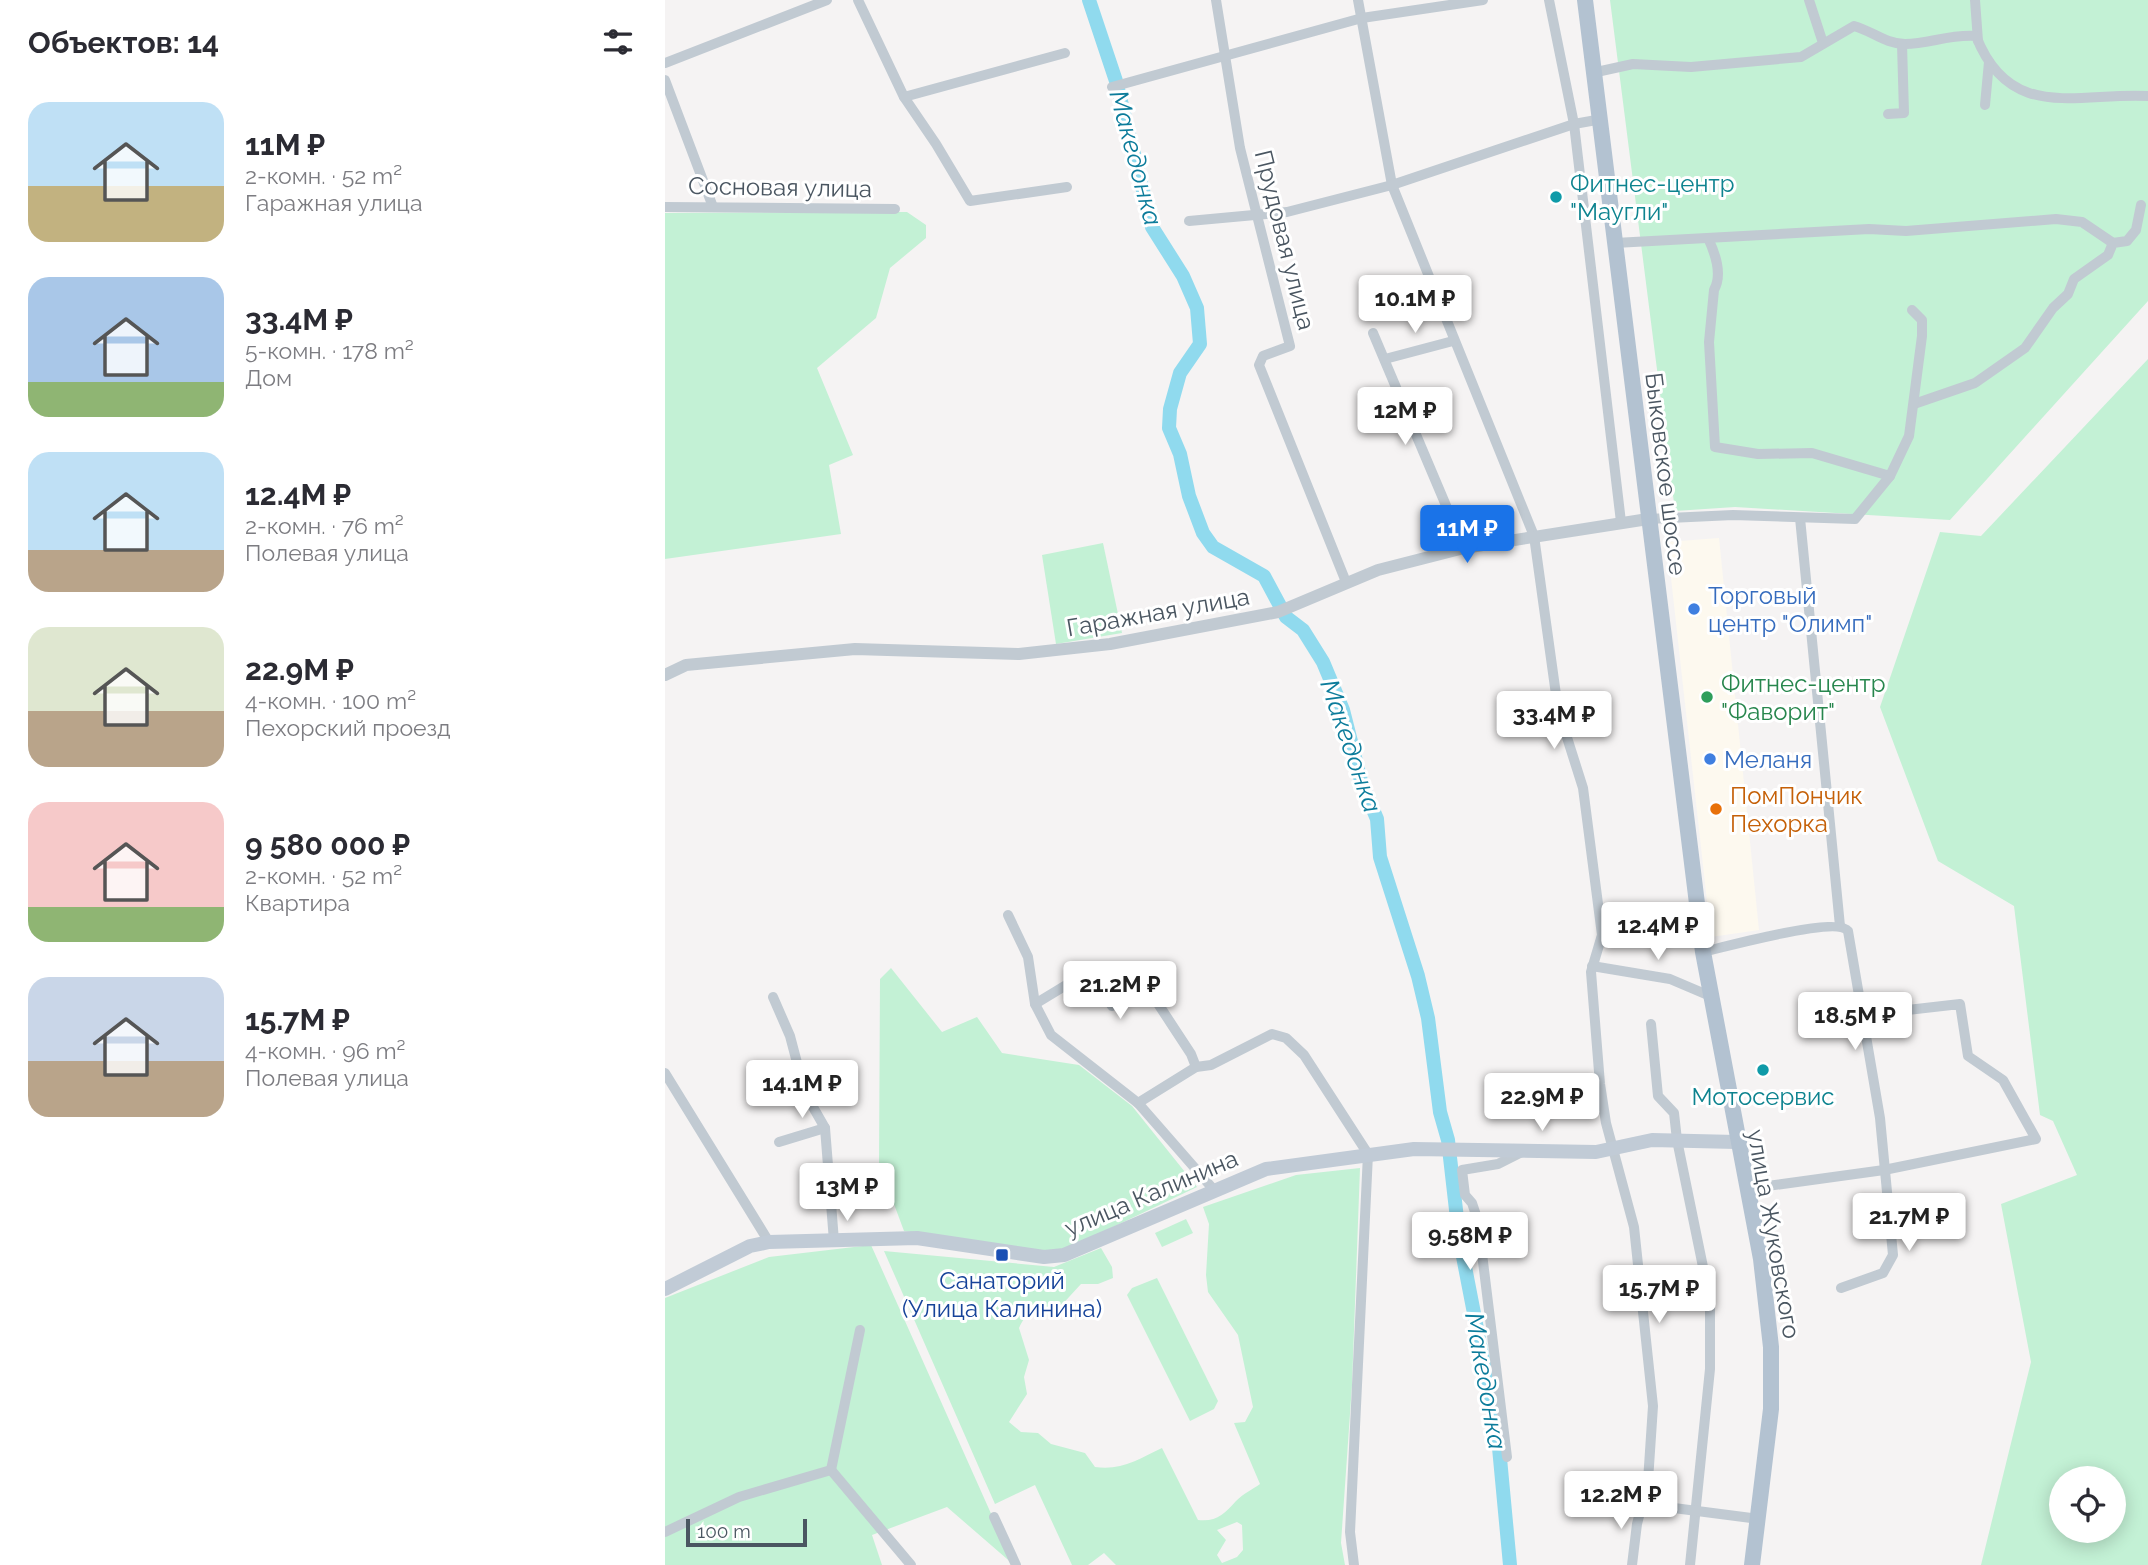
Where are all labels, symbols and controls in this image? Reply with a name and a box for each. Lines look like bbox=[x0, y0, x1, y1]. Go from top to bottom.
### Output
icon: filters bbox=[599, 23, 637, 61]
text: Объектов: 14 bbox=[28, 25, 219, 60]
water label: Македонка bbox=[1104, 87, 1168, 229]
text: 11M ₽ bbox=[245, 127, 325, 162]
icon: home bbox=[84, 130, 168, 214]
street label: Прудовая улица bbox=[1249, 147, 1321, 333]
text: 2-комн. · 52 m² bbox=[245, 162, 402, 189]
place label: Фитнес-центр "Маугли" bbox=[1570, 169, 1735, 226]
street label: Сосновая улица bbox=[688, 171, 872, 203]
text: Гаражная улица bbox=[245, 189, 422, 216]
marker: Фитнес-центр "Маугли" bbox=[1548, 189, 1564, 205]
pin: 10.1M ₽ bbox=[1350, 276, 1480, 335]
text: 10.1M ₽ bbox=[1375, 284, 1455, 311]
text: 33.4M ₽ bbox=[245, 302, 353, 337]
icon: home bbox=[84, 305, 168, 389]
text: 5-комн. · 178 m² bbox=[245, 337, 414, 364]
text: Дом bbox=[245, 364, 292, 391]
street label: Быковское шоссе bbox=[1639, 371, 1693, 577]
pin: 12M ₽ bbox=[1356, 388, 1454, 447]
text: 12M ₽ bbox=[1373, 396, 1437, 423]
text: 12.4M ₽ bbox=[245, 477, 351, 512]
icon: home bbox=[84, 480, 168, 564]
pin: 11M ₽ bbox=[1418, 505, 1516, 565]
text: 2-комн. · 76 m² bbox=[245, 512, 404, 539]
text: 11M ₽ bbox=[1436, 514, 1498, 541]
text: Полевая улица bbox=[245, 539, 409, 566]
place label: Торговый центр "Олимп" bbox=[1708, 581, 1872, 638]
street label: Гаражная улица bbox=[1064, 582, 1252, 642]
marker: Торговый центр "Олимп" bbox=[1686, 601, 1702, 617]
text: 22.9M ₽ bbox=[245, 652, 354, 687]
icon: home bbox=[84, 655, 168, 739]
place label: Фитнес-центр "Фаворит" bbox=[1721, 669, 1886, 726]
water label: Македонка bbox=[1314, 676, 1388, 816]
text: 4-комн. · 100 m² bbox=[245, 687, 416, 714]
marker: Фитнес-центр "Фаворит" bbox=[1699, 689, 1715, 705]
pin: 33.4M ₽ bbox=[1489, 692, 1619, 751]
text: 33.4M ₽ bbox=[1513, 700, 1595, 727]
text: Пехорский проезд bbox=[245, 714, 450, 741]
place label: Меланя bbox=[1724, 745, 1812, 774]
marker: Меланя bbox=[1702, 751, 1718, 767]
place label: ПомПончик Пехорка bbox=[1730, 781, 1863, 838]
marker: ПомПончик Пехорка bbox=[1708, 801, 1724, 817]
text: 9 580 000 ₽ bbox=[245, 827, 410, 862]
icon: home bbox=[84, 830, 168, 914]
text: 2-комн. · 52 m² bbox=[245, 862, 402, 889]
text: Квартира bbox=[245, 889, 350, 916]
pin: 12.4M ₽ bbox=[1593, 902, 1723, 962]
text: 12.4M ₽ bbox=[1617, 911, 1699, 938]
pin: 21.2M ₽ bbox=[1055, 962, 1185, 1021]
text: 21.2M ₽ bbox=[1079, 970, 1161, 997]
pin: 18.5M ₽ bbox=[1790, 992, 1920, 1052]
text: 18.5M ₽ bbox=[1814, 1001, 1896, 1028]
text: 15.7M ₽ bbox=[245, 1002, 350, 1037]
icon: home bbox=[84, 1005, 168, 1089]
text: 4-комн. · 96 m² bbox=[245, 1037, 405, 1064]
pin: 14.1M ₽ bbox=[737, 1060, 867, 1120]
marker: Мотосервис bbox=[1755, 1062, 1771, 1078]
text: Полевая улица bbox=[245, 1064, 409, 1091]
text: 14.1M ₽ bbox=[762, 1069, 842, 1096]
pin: 22.9M ₽ bbox=[1477, 1074, 1607, 1133]
text: 22.9M ₽ bbox=[1500, 1082, 1584, 1109]
place label: Мотосервис bbox=[1691, 1082, 1835, 1111]
street label: улица Жуковского bbox=[1741, 1127, 1807, 1341]
street label: улица Калинина bbox=[1060, 1143, 1242, 1243]
pin: 13M ₽ bbox=[798, 1164, 896, 1223]
text: 13M ₽ bbox=[816, 1172, 878, 1199]
pin: 21.7M ₽ bbox=[1844, 1194, 1974, 1253]
text: 21.7M ₽ bbox=[1869, 1202, 1949, 1229]
pin: 9.58M ₽ bbox=[1405, 1212, 1535, 1272]
text: 9.58M ₽ bbox=[1428, 1221, 1512, 1248]
marker: Санаторий (Улица Калинина) bbox=[994, 1247, 1010, 1263]
place label: Санаторий (Улица Калинина) bbox=[902, 1266, 1102, 1323]
pin: 15.7M ₽ bbox=[1594, 1266, 1724, 1325]
text: 15.7M ₽ bbox=[1619, 1274, 1699, 1301]
water label: Македонка bbox=[1459, 1310, 1513, 1452]
map controls bbox=[2049, 1466, 2126, 1543]
button: locate bbox=[2049, 1466, 2126, 1543]
pin: 12.2M ₽ bbox=[1556, 1472, 1686, 1531]
text: 12.2M ₽ bbox=[1580, 1480, 1662, 1507]
scale bar bbox=[686, 1516, 807, 1548]
text: 100 m bbox=[697, 1520, 751, 1542]

